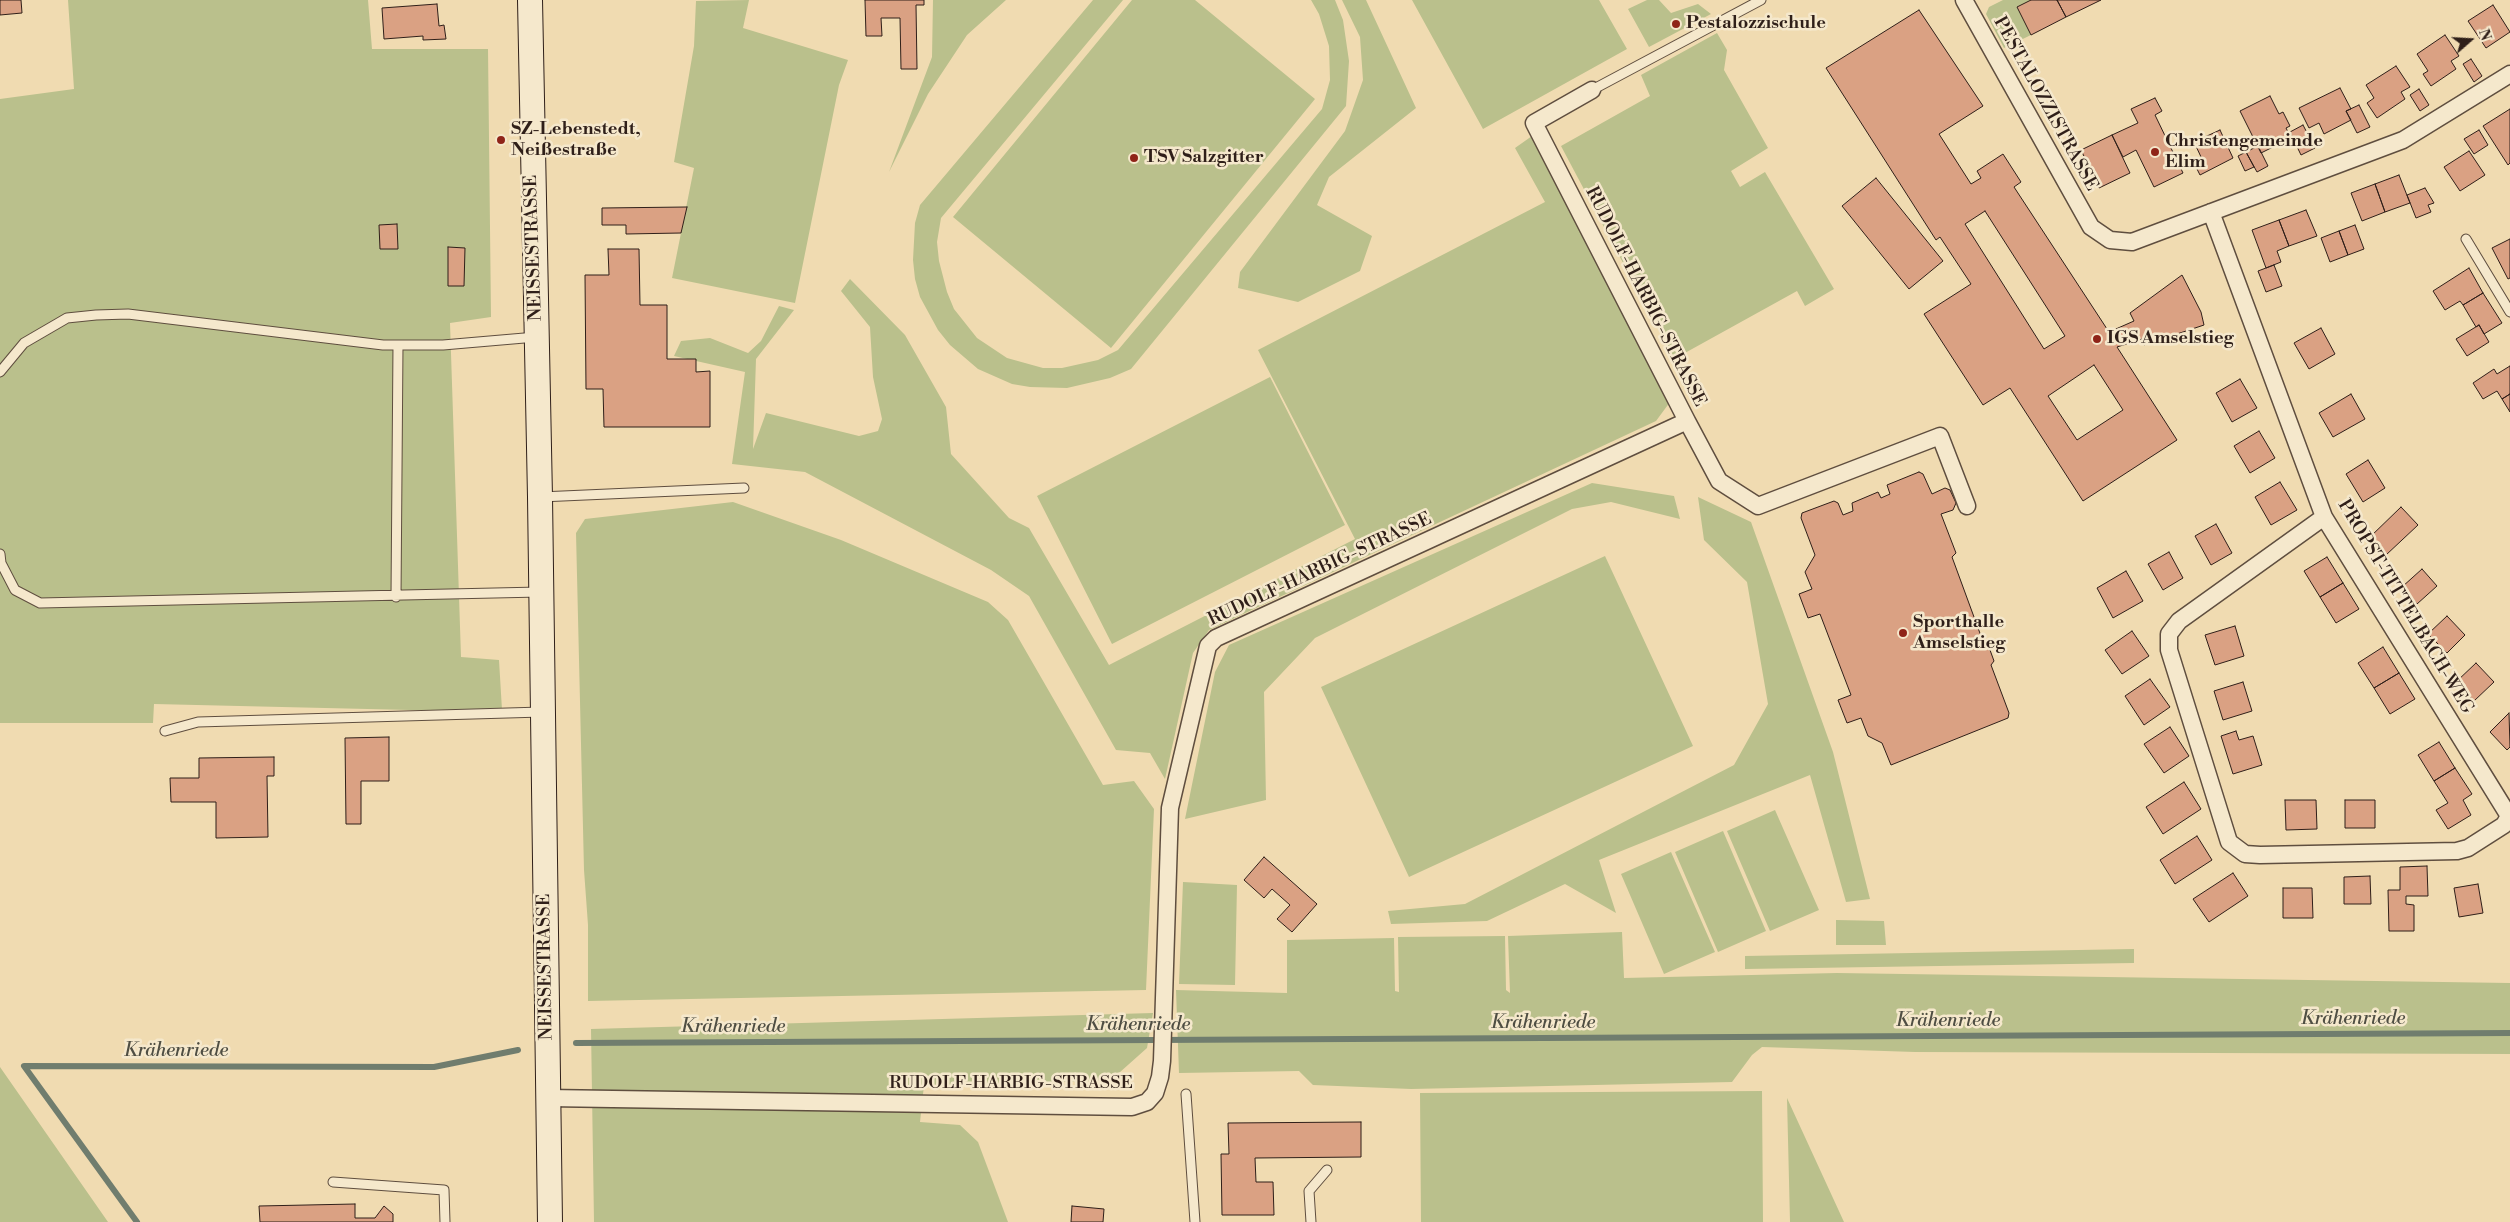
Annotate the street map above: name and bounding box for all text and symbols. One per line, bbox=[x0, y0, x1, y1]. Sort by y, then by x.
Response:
place label: Pestalozzischule bbox=[1686, 13, 1826, 35]
street label: PESTALOZZISTRASSE bbox=[1988, 13, 2102, 195]
north arrow bbox=[2445, 15, 2495, 65]
marker: Pestalozzischule bbox=[1670, 18, 1682, 30]
text: N bbox=[2474, 27, 2494, 43]
place label: SZ-Lebenstedt, Neißestraße bbox=[511, 119, 641, 162]
place label: Christengemeinde Elim bbox=[2165, 131, 2323, 173]
marker: SZ-Lebenstedt, Neißestraße bbox=[495, 134, 507, 146]
marker: Christengemeinde Elim bbox=[2149, 146, 2161, 158]
place label: TSV Salzgitter bbox=[1144, 147, 1264, 169]
marker: TSV Salzgitter bbox=[1128, 152, 1140, 164]
street label: NEISSESTRASSE bbox=[521, 174, 547, 322]
street label: RUDOLF-HARBIG-STRASSE bbox=[1580, 183, 1710, 411]
place label: IGS Amselstieg bbox=[2107, 328, 2234, 350]
marker: IGS Amselstieg bbox=[2091, 333, 2103, 345]
street label: PROPST-TITTELBACH-WEG bbox=[2332, 496, 2478, 718]
street label: RUDOLF-HARBIG-STRASSE bbox=[1205, 509, 1435, 631]
place label: Sporthalle Amselstieg bbox=[1913, 612, 2005, 654]
marker: Sporthalle Amselstieg bbox=[1897, 627, 1909, 639]
street label: NEISSESTRASSE bbox=[534, 894, 558, 1040]
water label: Krähenriede bbox=[2301, 1008, 2405, 1030]
water label: Krähenriede bbox=[1896, 1010, 2000, 1032]
water label: Krähenriede bbox=[1491, 1012, 1595, 1034]
water label: Krähenriede bbox=[1086, 1014, 1190, 1036]
water label: Krähenriede bbox=[681, 1016, 785, 1038]
water label: Krähenriede bbox=[124, 1040, 228, 1062]
street label: RUDOLF-HARBIG-STRASSE bbox=[889, 1073, 1133, 1095]

